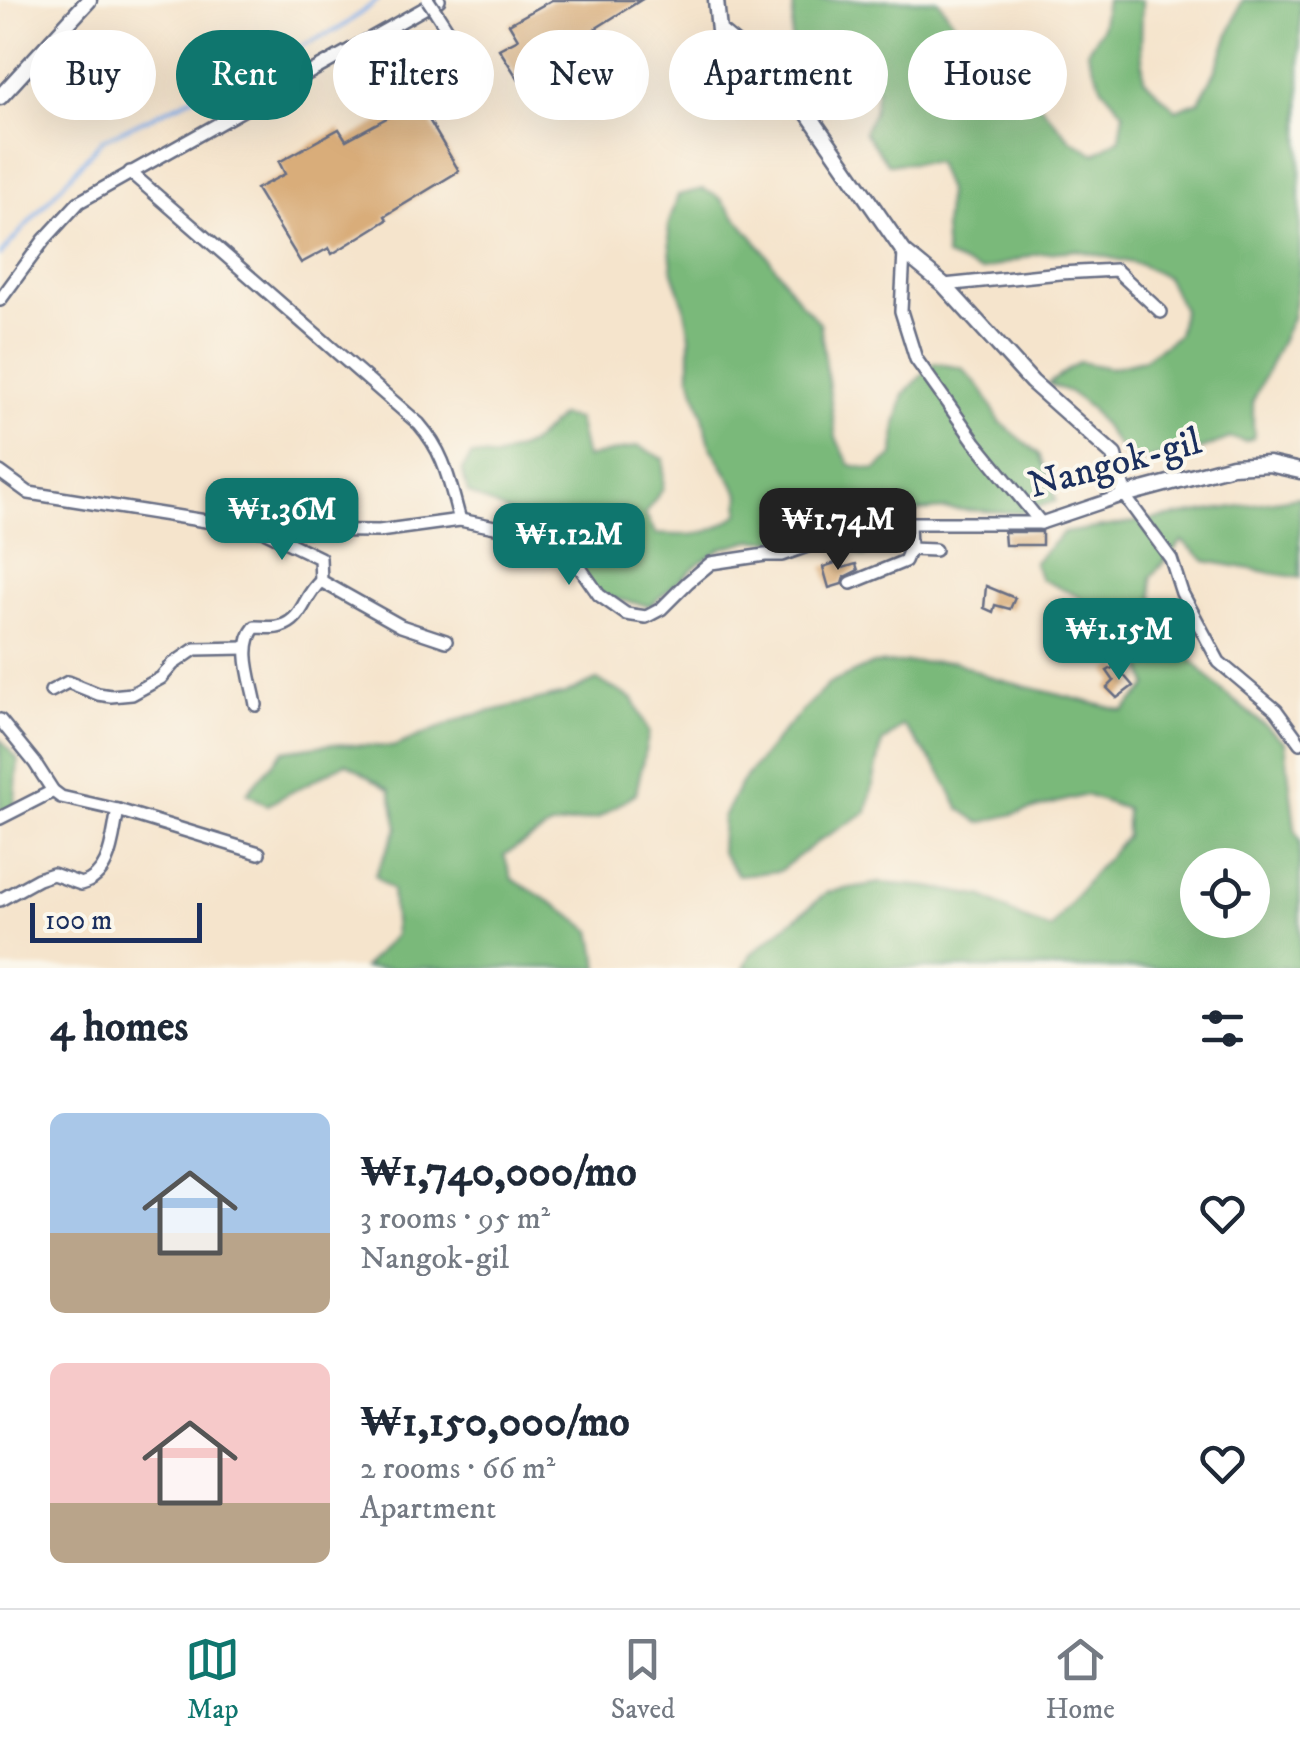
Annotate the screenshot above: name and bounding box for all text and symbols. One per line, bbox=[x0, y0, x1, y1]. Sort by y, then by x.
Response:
chip: Buy bbox=[30, 30, 156, 120]
chip: Rent bbox=[176, 30, 313, 120]
chip: Filters bbox=[333, 30, 494, 120]
chip: New bbox=[514, 30, 649, 120]
chip: Apartment bbox=[669, 30, 888, 120]
chip: House bbox=[908, 30, 1067, 120]
street label: Nangok-gil bbox=[1023, 418, 1207, 510]
pin: ₩1.36M bbox=[201, 478, 363, 563]
pin: ₩1.74M bbox=[757, 488, 919, 573]
text: ₩1.36M bbox=[227, 490, 337, 530]
text: ₩1.74M bbox=[781, 500, 895, 540]
pin: ₩1.12M bbox=[488, 503, 650, 588]
text: ₩1.12M bbox=[515, 515, 623, 555]
pin: ₩1.15M bbox=[1038, 598, 1200, 683]
text: ₩1.15M bbox=[1065, 610, 1173, 650]
map controls bbox=[1180, 848, 1270, 938]
button: locate bbox=[1180, 848, 1270, 938]
scale bar bbox=[30, 898, 202, 943]
text: 100 m bbox=[45, 903, 112, 938]
icon: filters bbox=[1195, 1001, 1250, 1056]
text: 4 homes bbox=[50, 1002, 188, 1054]
text: ₩1,740,000/mo bbox=[360, 1147, 637, 1199]
icon: home bbox=[130, 1153, 250, 1273]
icon: heart bbox=[1195, 1186, 1250, 1241]
text: 3 rooms · 95 m² bbox=[360, 1199, 550, 1239]
text: Nangok-gil bbox=[360, 1239, 509, 1279]
text: ₩1,150,000/mo bbox=[360, 1397, 630, 1449]
icon: home bbox=[130, 1403, 250, 1523]
icon: heart bbox=[1195, 1436, 1250, 1491]
text: 2 rooms · 66 m² bbox=[360, 1449, 555, 1489]
text: Apartment bbox=[360, 1489, 496, 1529]
tab: Map bbox=[185, 1632, 240, 1727]
tab: Saved bbox=[611, 1632, 675, 1727]
tab: Home bbox=[1046, 1632, 1115, 1727]

